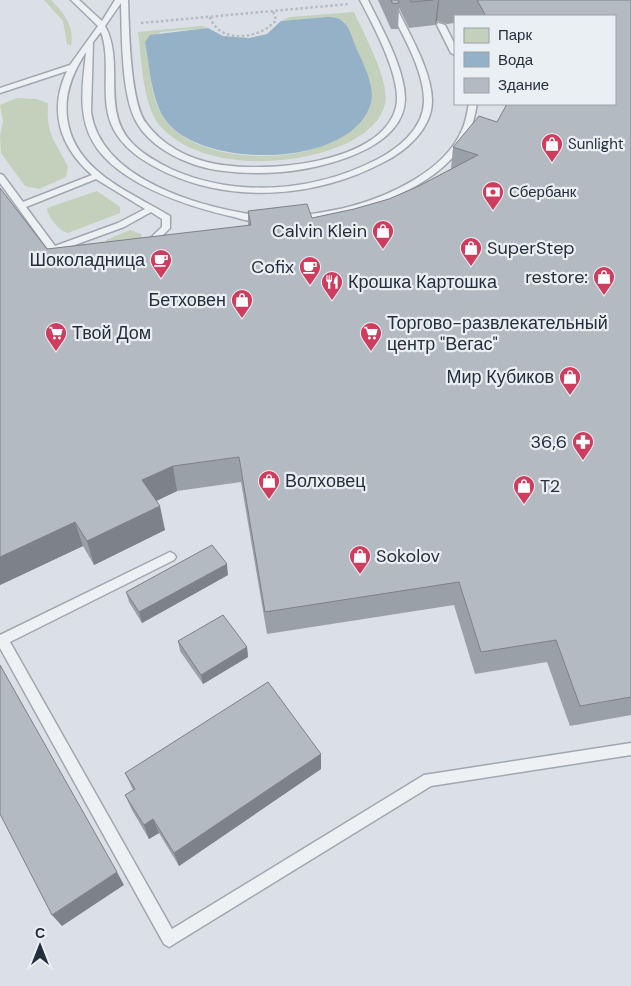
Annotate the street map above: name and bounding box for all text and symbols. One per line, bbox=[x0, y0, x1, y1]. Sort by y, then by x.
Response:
legend bbox=[454, 15, 616, 105]
text: Парк bbox=[498, 25, 532, 45]
text: Вода bbox=[498, 50, 534, 70]
text: Здание bbox=[498, 75, 549, 95]
shop icon: Sunlight bbox=[540, 132, 564, 163]
place label: Sunlight bbox=[568, 134, 624, 154]
bank icon: Сбербанк bbox=[481, 180, 505, 211]
place label: Сбербанк bbox=[509, 182, 577, 202]
place label: Calvin Klein bbox=[272, 219, 367, 243]
shop icon: Calvin Klein bbox=[371, 219, 395, 250]
shop icon: SuperStep bbox=[459, 236, 483, 267]
place label: SuperStep bbox=[487, 236, 575, 260]
place label: Шоколадница bbox=[29, 248, 146, 272]
cafe icon: Шоколадница bbox=[149, 248, 173, 279]
place label: Cofix bbox=[251, 255, 294, 279]
cafe icon: Cofix bbox=[298, 255, 322, 286]
place label: restore: bbox=[525, 265, 588, 289]
shop icon: restore: bbox=[592, 265, 616, 296]
restaurant icon: Крошка Картошка bbox=[320, 270, 344, 301]
place label: Крошка Картошка bbox=[348, 270, 498, 294]
place label: Бетховен bbox=[148, 288, 226, 312]
shop icon: Бетховен bbox=[230, 288, 254, 319]
place label: Торгово-развлекательный центр "Вегас" bbox=[387, 311, 608, 356]
supermarket icon: Твой Дом bbox=[44, 321, 68, 352]
place label: Твой Дом bbox=[72, 321, 151, 345]
supermarket icon: Торгово-развлекательный центр "Вегас" bbox=[359, 321, 383, 352]
place label: Мир Кубиков bbox=[446, 365, 554, 389]
shop icon: Мир Кубиков bbox=[558, 365, 582, 396]
place label: 36,6 bbox=[530, 430, 567, 454]
pharmacy icon: 36,6 bbox=[571, 430, 595, 461]
shop icon: Волховец bbox=[257, 469, 281, 500]
place label: Волховец bbox=[285, 469, 366, 493]
shop icon: T2 bbox=[512, 474, 536, 505]
place label: T2 bbox=[540, 474, 560, 498]
shop icon: Sokolov bbox=[348, 544, 372, 575]
place label: Sokolov bbox=[376, 544, 440, 568]
north arrow bbox=[15, 921, 65, 971]
text: С bbox=[35, 924, 45, 942]

